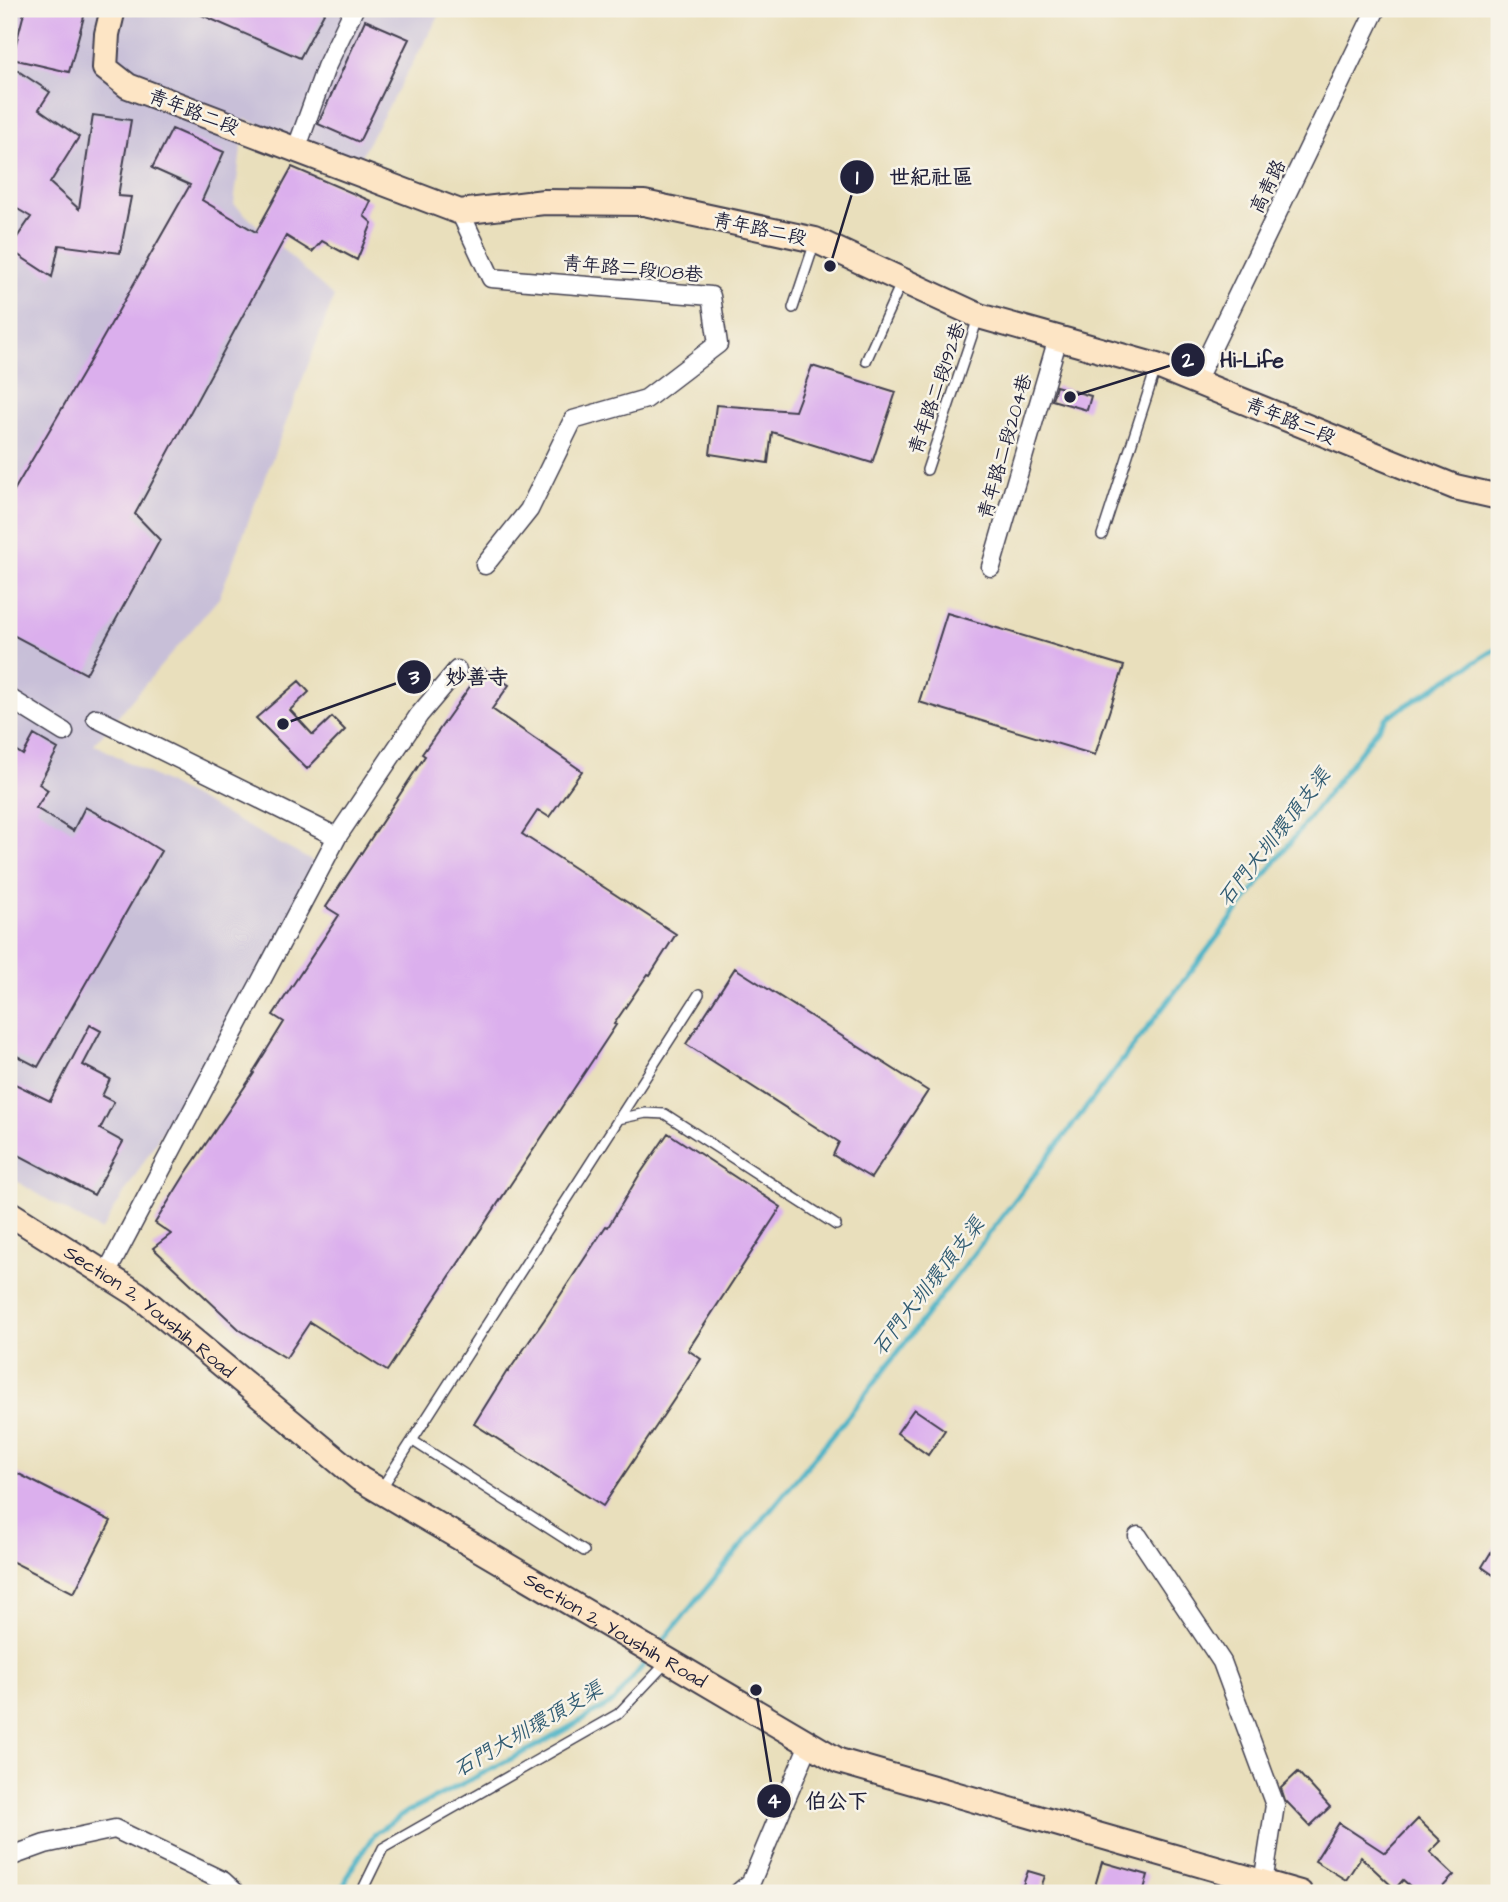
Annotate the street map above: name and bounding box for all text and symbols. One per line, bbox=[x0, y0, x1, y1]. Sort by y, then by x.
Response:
street label: 青年路二段 bbox=[144, 83, 243, 142]
street label: 高青路 bbox=[1244, 155, 1293, 218]
callout: 世紀社區 bbox=[840, 156, 987, 198]
text: 1 bbox=[856, 163, 859, 192]
text: 世紀社區 bbox=[889, 163, 973, 192]
street label: 青年路二段 bbox=[710, 206, 809, 253]
street label: 青年路二段108巷 bbox=[562, 250, 704, 289]
street label: 青年路二段192巷 bbox=[902, 319, 973, 458]
callout: Hi-Life bbox=[1171, 339, 1298, 381]
text: 2 bbox=[1181, 346, 1195, 375]
text: Hi-Life bbox=[1220, 346, 1285, 375]
street label: 青年路二段204巷 bbox=[972, 371, 1039, 522]
street label: 青年路二段 bbox=[1241, 391, 1340, 452]
callout: 妙善寺 bbox=[397, 656, 523, 698]
text: 3 bbox=[408, 663, 420, 692]
text: 妙善寺 bbox=[446, 663, 509, 692]
water label: 石門大圳環頂支渠 bbox=[1211, 761, 1339, 912]
water label: 石門大圳環頂支渠 bbox=[865, 1210, 993, 1361]
street label: Section 2, Youshih Road bbox=[59, 1239, 241, 1385]
street label: Section 2, Youshih Road bbox=[519, 1567, 712, 1695]
water label: 石門大圳環頂支渠 bbox=[448, 1674, 610, 1784]
callout: 伯公下 bbox=[756, 1780, 882, 1822]
text: 4 bbox=[767, 1787, 782, 1816]
text: 伯公下 bbox=[806, 1787, 869, 1816]

